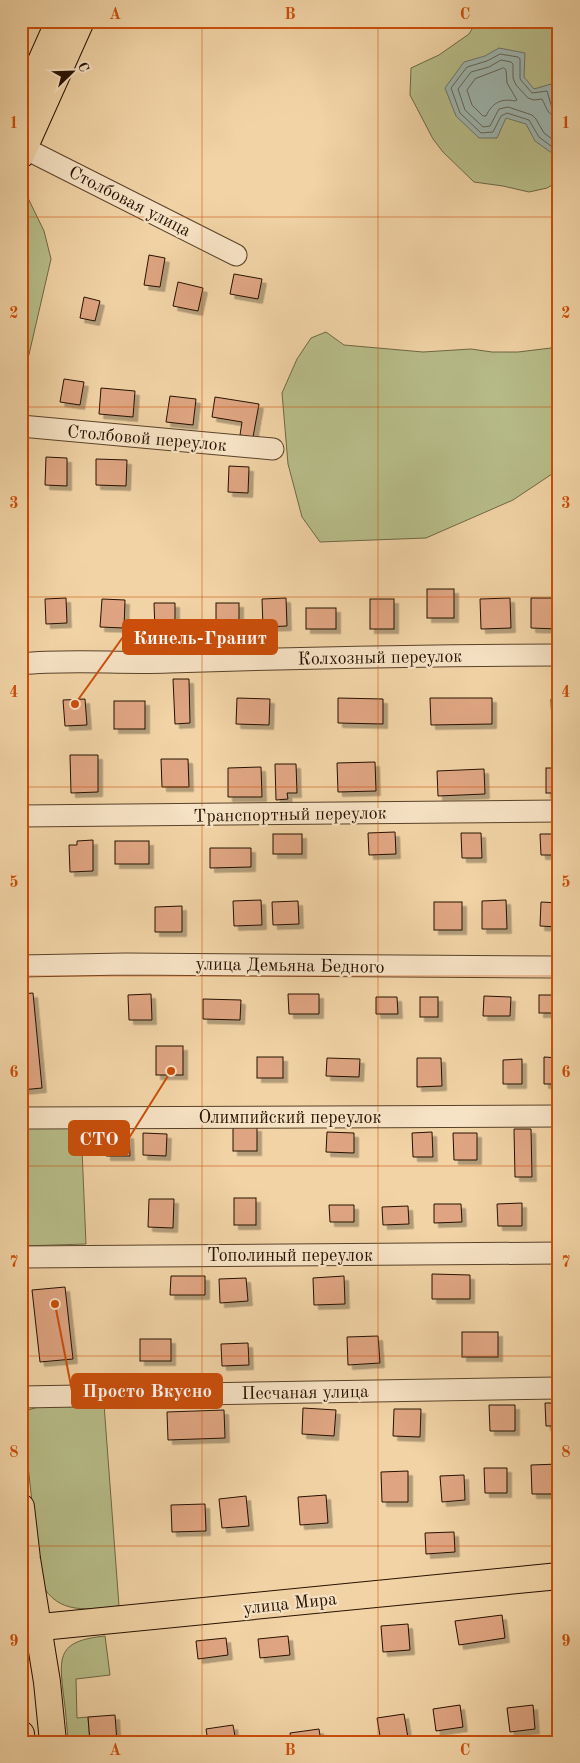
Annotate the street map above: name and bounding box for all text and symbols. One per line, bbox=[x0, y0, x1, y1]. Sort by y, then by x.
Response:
text: A bbox=[109, 7, 121, 23]
text: B bbox=[284, 7, 296, 23]
text: C bbox=[460, 7, 470, 23]
north arrow bbox=[48, 48, 98, 98]
text: С bbox=[75, 60, 91, 74]
text: 1 bbox=[9, 116, 19, 132]
text: 1 bbox=[561, 116, 571, 132]
street label: Столбовая улица bbox=[66, 163, 194, 240]
text: 2 bbox=[9, 306, 19, 322]
text: 2 bbox=[561, 306, 571, 322]
street label: Столбовой переулок bbox=[66, 423, 227, 455]
text: 3 bbox=[9, 496, 19, 512]
text: 3 bbox=[561, 496, 571, 512]
callout: Кинель-Гранит bbox=[123, 620, 277, 654]
text: Кинель-Гранит bbox=[133, 630, 267, 649]
street label: Колхозный переулок bbox=[298, 648, 462, 668]
text: 4 bbox=[9, 685, 19, 701]
text: 4 bbox=[561, 685, 571, 701]
street label: Транспортный переулок bbox=[193, 804, 387, 826]
text: 5 bbox=[9, 875, 19, 891]
text: 5 bbox=[561, 875, 571, 891]
street label: улица Демьяна Бедного bbox=[195, 955, 385, 977]
text: 6 bbox=[9, 1065, 19, 1081]
text: 6 bbox=[561, 1065, 571, 1081]
street label: Олимпийский переулок bbox=[199, 1109, 381, 1127]
callout: СТО bbox=[69, 1121, 129, 1155]
text: СТО bbox=[79, 1131, 119, 1150]
street label: Тополиный переулок bbox=[207, 1247, 373, 1265]
text: 7 bbox=[9, 1255, 19, 1271]
text: 7 bbox=[561, 1255, 571, 1271]
callout: Просто Вкусно bbox=[72, 1374, 222, 1408]
text: Просто Вкусно bbox=[82, 1383, 212, 1402]
street label: Песчаная улица bbox=[241, 1383, 369, 1403]
text: 8 bbox=[9, 1445, 19, 1461]
text: 8 bbox=[561, 1445, 571, 1461]
street label: улица Мира bbox=[242, 1590, 338, 1618]
text: 9 bbox=[9, 1634, 19, 1650]
text: 9 bbox=[561, 1634, 571, 1650]
text: A bbox=[109, 1743, 121, 1759]
text: B bbox=[284, 1743, 296, 1759]
text: C bbox=[460, 1743, 470, 1759]

